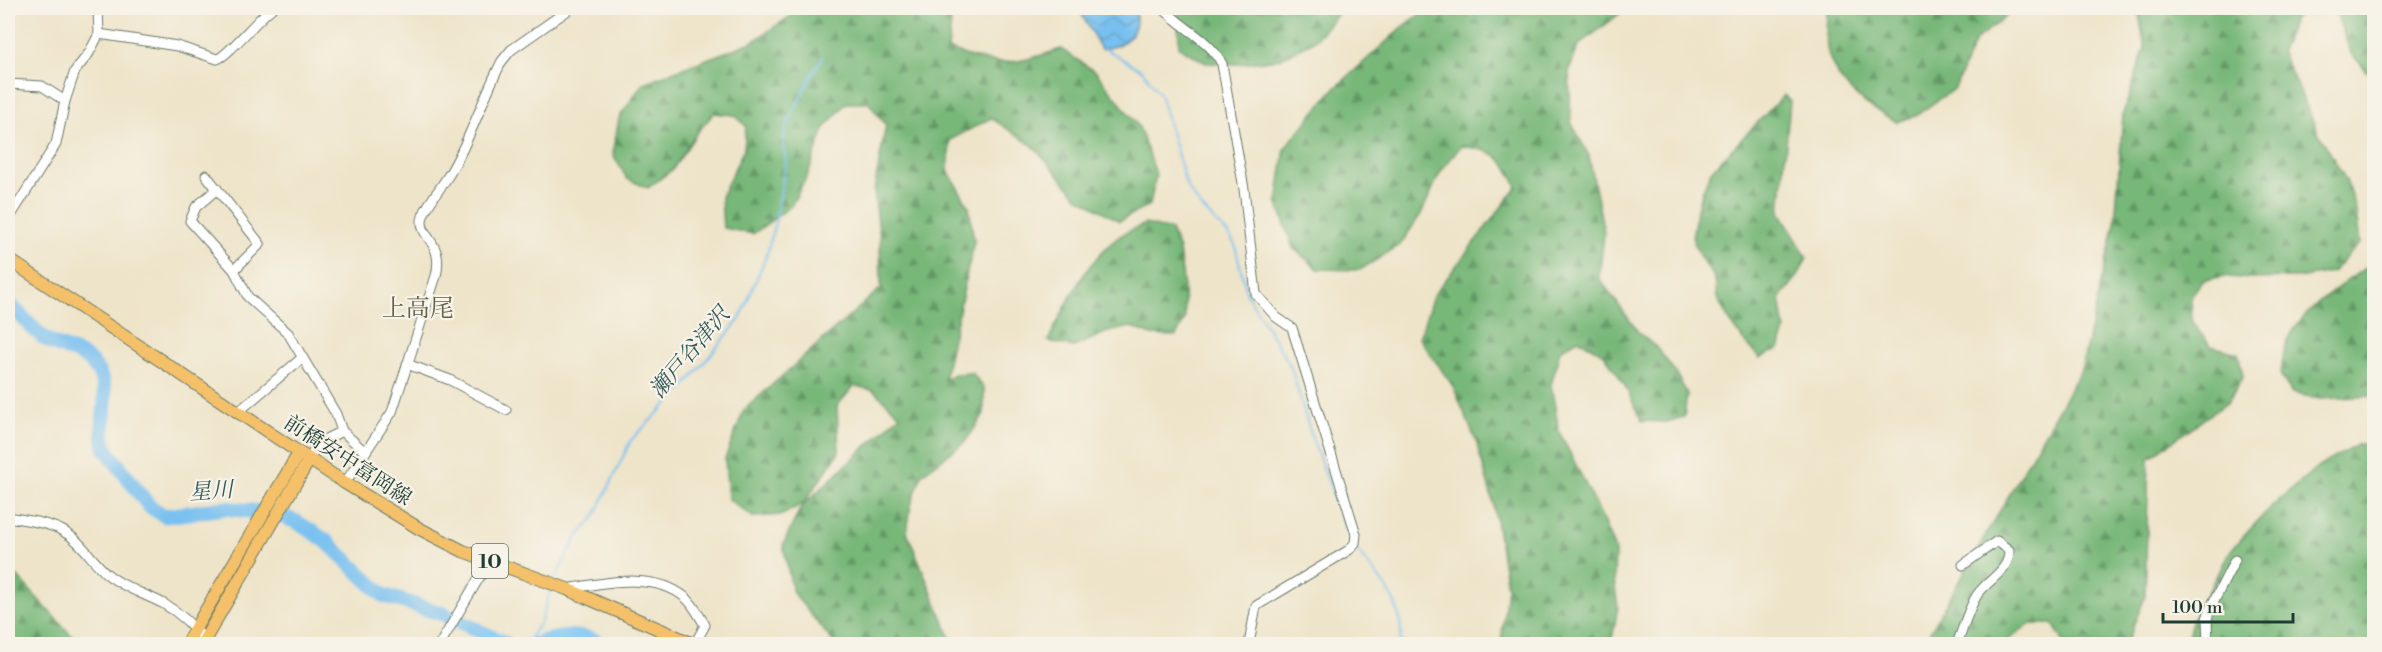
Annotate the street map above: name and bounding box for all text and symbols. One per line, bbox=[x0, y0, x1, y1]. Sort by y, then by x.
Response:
district label: 上高尾 bbox=[382, 294, 454, 324]
water label: 瀬戸谷津沢 bbox=[644, 300, 738, 404]
street label: 前橋安中富岡線 bbox=[279, 410, 416, 512]
water label: 星川 bbox=[188, 476, 236, 506]
road number: 10 bbox=[472, 544, 508, 578]
scale bar bbox=[2163, 586, 2294, 624]
text: 100 m bbox=[2172, 596, 2223, 619]

